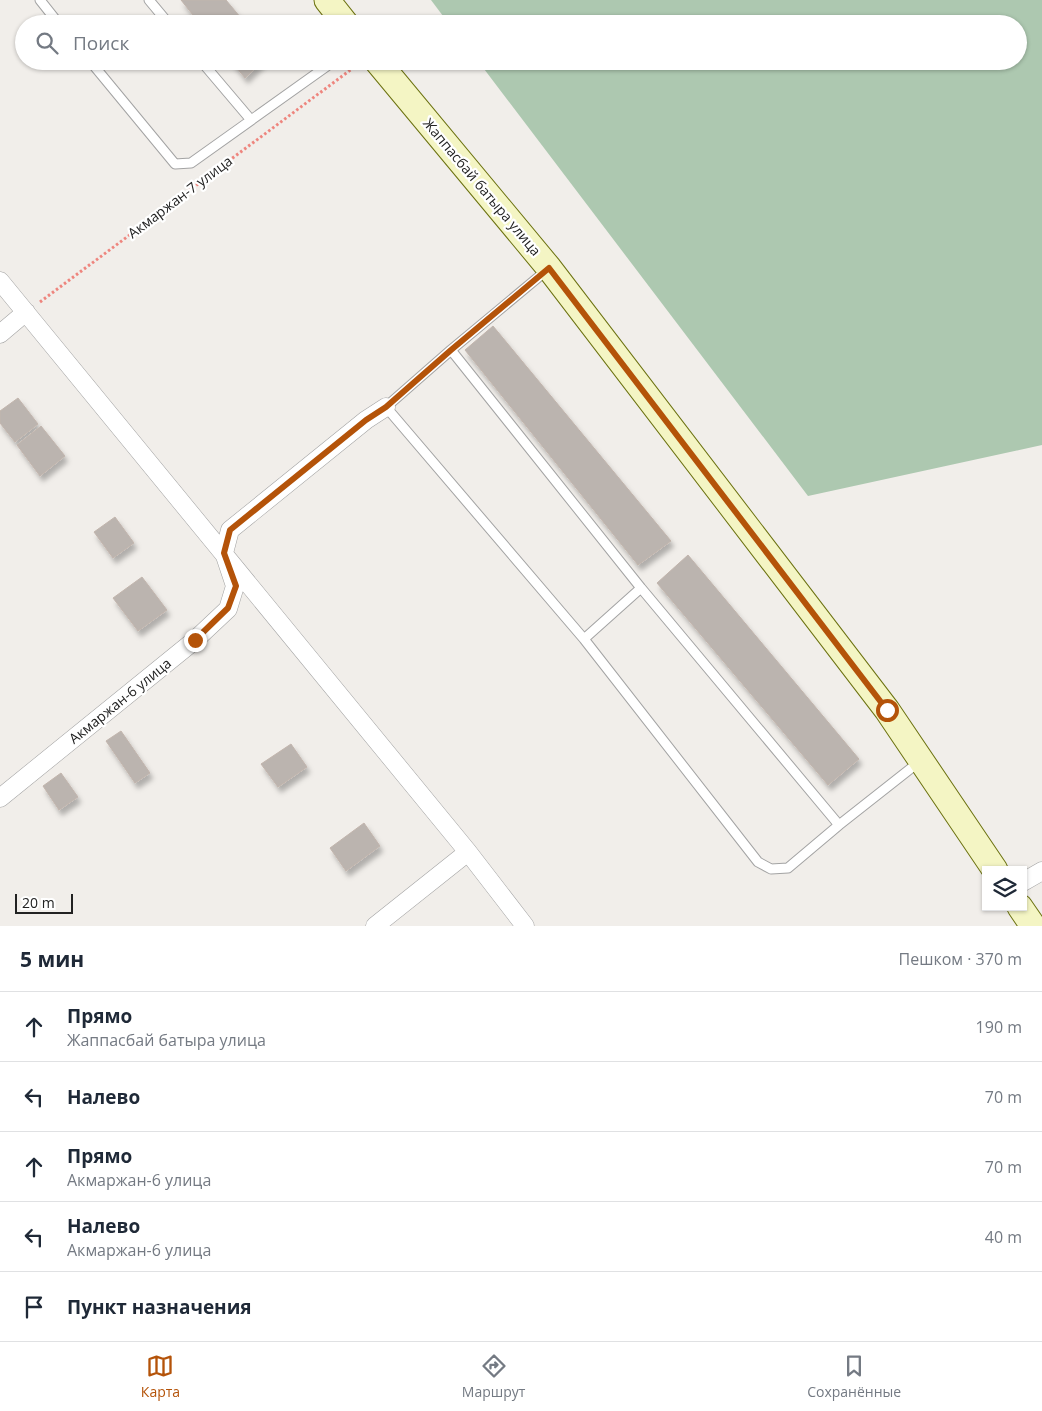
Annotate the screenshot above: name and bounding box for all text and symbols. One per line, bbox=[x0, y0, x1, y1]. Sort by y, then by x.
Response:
search box bbox=[15, 15, 1027, 70]
icon: search bbox=[33, 29, 61, 57]
text: Поиск bbox=[73, 30, 129, 56]
street label: Жаппасбай батыра улица bbox=[419, 114, 546, 259]
street label: Акмаржан-7 улица bbox=[124, 151, 236, 242]
route end bbox=[184, 629, 207, 652]
street label: Акмаржан-6 улица bbox=[65, 654, 175, 748]
route start bbox=[876, 699, 899, 722]
map controls bbox=[982, 866, 1027, 911]
button: layers bbox=[982, 866, 1027, 911]
scale bar bbox=[15, 891, 72, 914]
text: 20 m bbox=[22, 893, 55, 912]
text: 5 мин bbox=[20, 945, 84, 973]
text: Пешком · 370 m bbox=[899, 948, 1022, 970]
text: Прямо bbox=[67, 1003, 132, 1029]
icon: ahead bbox=[20, 1013, 48, 1041]
text: 190 m bbox=[976, 1016, 1022, 1038]
text: Жаппасбай батыра улица bbox=[67, 1029, 266, 1051]
icon: left bbox=[20, 1083, 48, 1111]
text: Налево bbox=[67, 1084, 140, 1110]
text: 70 m bbox=[985, 1086, 1022, 1108]
text: Прямо bbox=[67, 1143, 132, 1169]
icon: ahead bbox=[20, 1153, 48, 1181]
text: 70 m bbox=[985, 1156, 1022, 1178]
text: Акмаржан-6 улица bbox=[67, 1169, 211, 1191]
text: Налево bbox=[67, 1213, 140, 1239]
icon: left bbox=[20, 1223, 48, 1251]
text: 40 m bbox=[985, 1226, 1022, 1248]
text: Акмаржан-6 улица bbox=[67, 1239, 211, 1261]
icon: arrive bbox=[20, 1293, 48, 1321]
text: Пункт назначения bbox=[67, 1294, 252, 1320]
tab: Карта bbox=[141, 1352, 180, 1401]
tab: Маршрут bbox=[462, 1352, 525, 1401]
tab: Сохранённые bbox=[807, 1352, 901, 1401]

